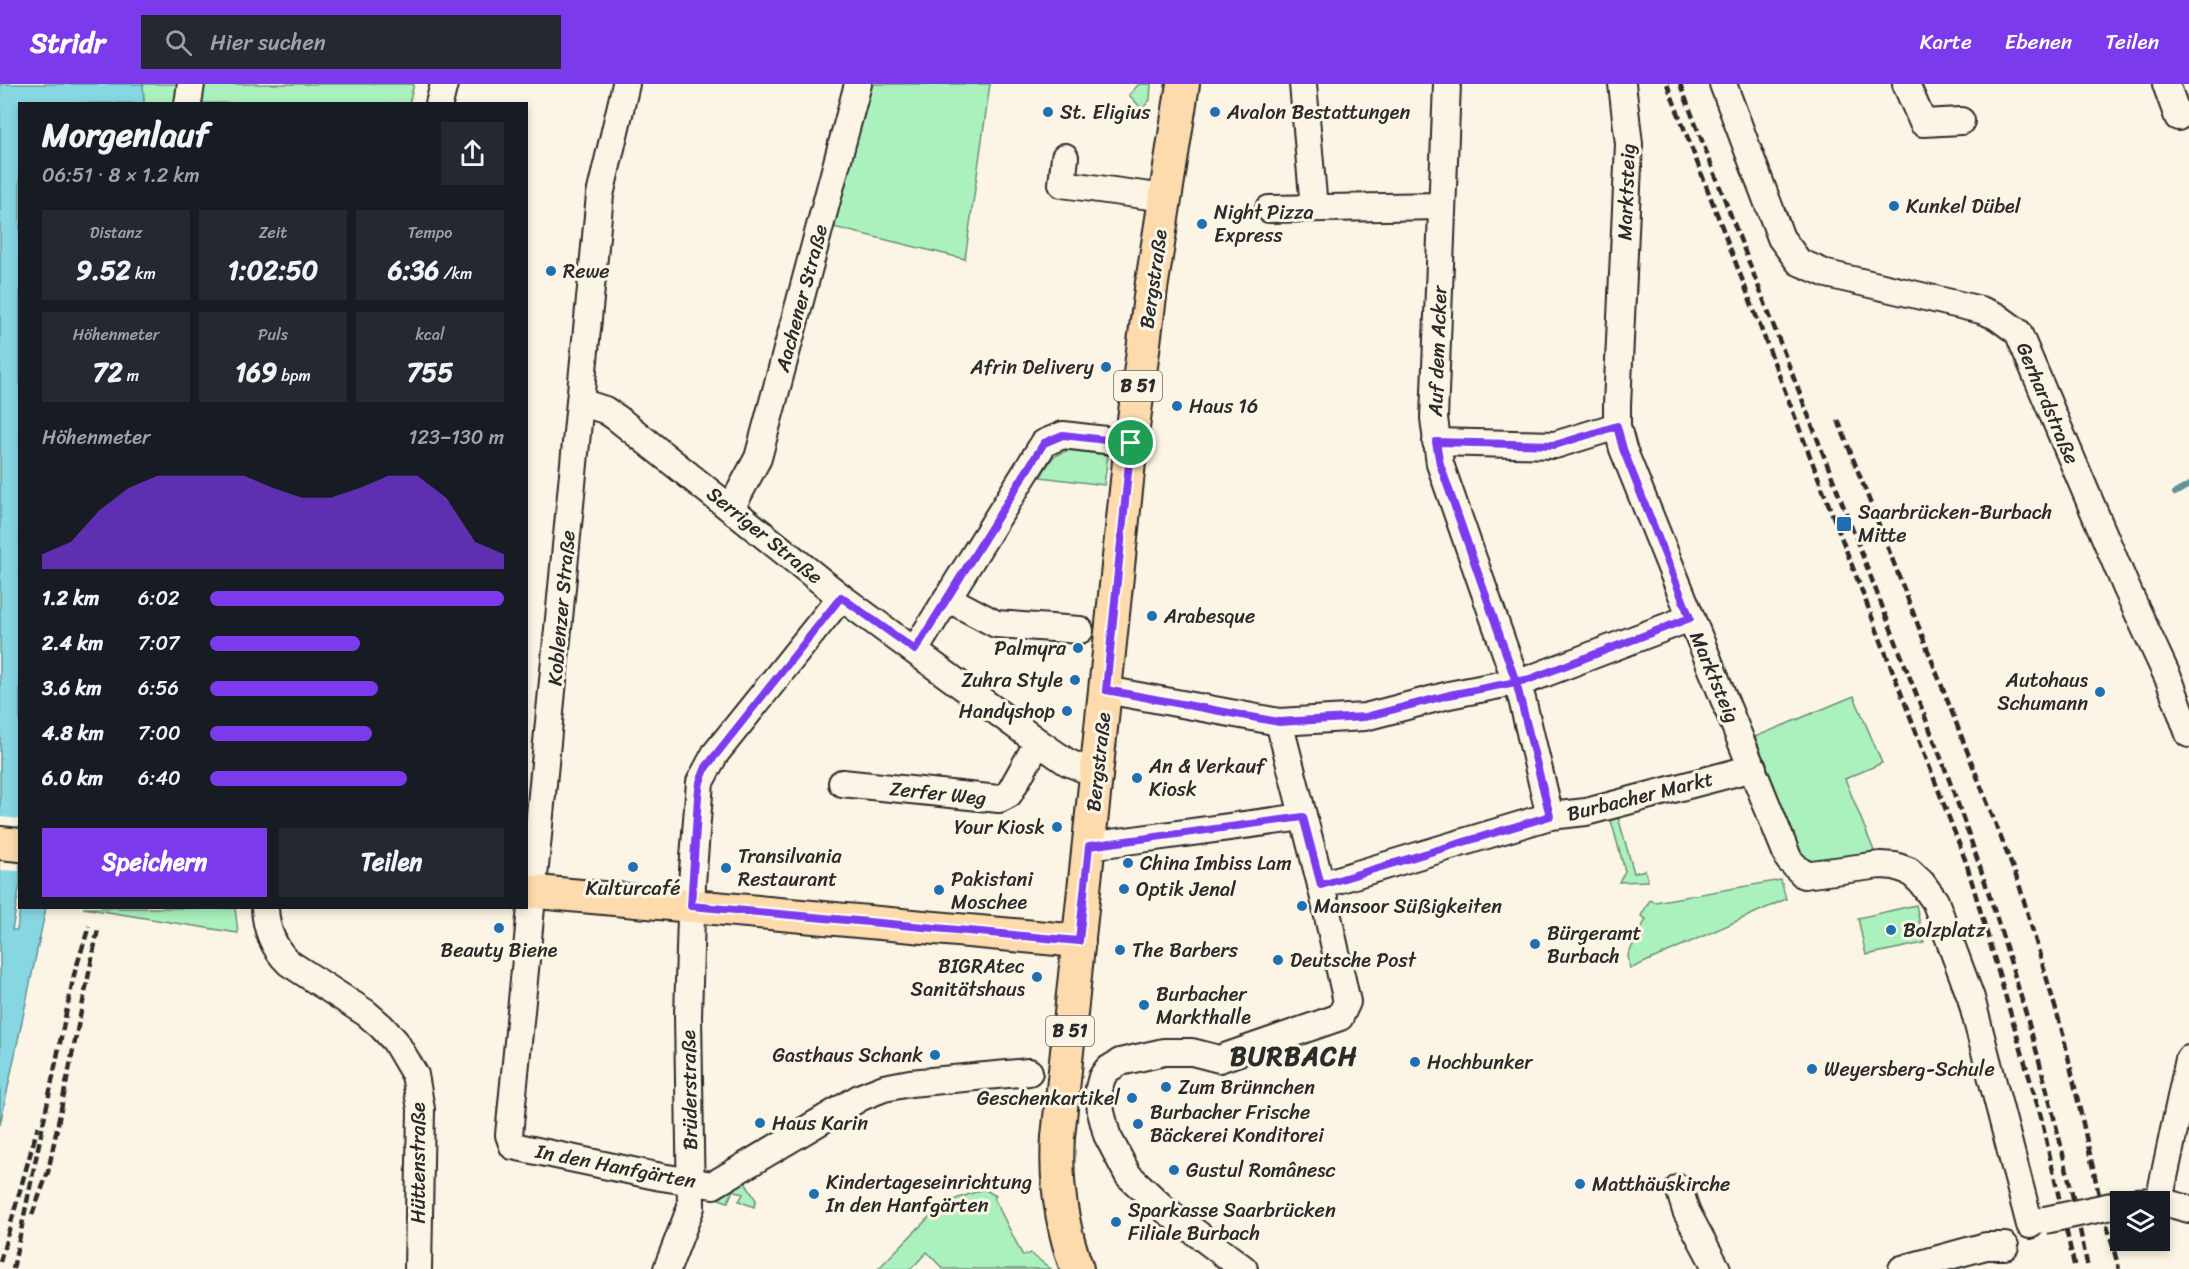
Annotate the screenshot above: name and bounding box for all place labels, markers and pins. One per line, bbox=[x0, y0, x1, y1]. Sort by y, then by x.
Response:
place label: St. Eligius bbox=[1060, 95, 1151, 130]
place label: Avalon Bestattungen bbox=[1226, 95, 1410, 130]
marker: St. Eligius bbox=[1041, 105, 1055, 119]
marker: Avalon Bestattungen bbox=[1208, 105, 1222, 119]
place label: Kunkel Dübel bbox=[1906, 189, 2022, 224]
place label: Night Pizza Express bbox=[1214, 195, 1314, 253]
marker: Kunkel Dübel bbox=[1887, 199, 1901, 213]
marker: Night Pizza Express bbox=[1195, 217, 1209, 231]
place label: Rewe bbox=[563, 254, 610, 289]
marker: Rewe bbox=[544, 264, 558, 278]
place label: Afrin Delivery bbox=[970, 350, 1095, 385]
marker: Afrin Delivery bbox=[1099, 360, 1113, 374]
place label: Haus 16 bbox=[1189, 389, 1258, 424]
marker: Haus 16 bbox=[1170, 399, 1184, 413]
pin bbox=[1105, 417, 1156, 468]
place label: Saarbrücken-Burbach Mitte bbox=[1858, 495, 2052, 553]
marker: Saarbrücken-Burbach Mitte bbox=[1835, 515, 1853, 533]
place label: Arabesque bbox=[1163, 599, 1255, 634]
marker: Arabesque bbox=[1145, 609, 1159, 623]
place label: Palmyra bbox=[994, 631, 1067, 666]
marker: Palmyra bbox=[1071, 641, 1085, 655]
place label: Zuhra Style bbox=[961, 663, 1063, 698]
place label: Autohaus Schumann bbox=[1997, 663, 2089, 721]
marker: Zuhra Style bbox=[1068, 673, 1082, 687]
marker: Autohaus Schumann bbox=[2093, 685, 2107, 699]
place label: Handyshop bbox=[959, 694, 1055, 729]
marker: Handyshop bbox=[1060, 704, 1074, 718]
place label: An & Verkauf Kiosk bbox=[1148, 749, 1268, 807]
marker: An & Verkauf Kiosk bbox=[1130, 771, 1144, 785]
place label: Your Kiosk bbox=[954, 810, 1045, 845]
marker: Your Kiosk bbox=[1050, 820, 1064, 834]
place label: Transilvania Restaurant bbox=[738, 839, 842, 897]
place label: China Imbiss Lam bbox=[1140, 846, 1292, 881]
marker: China Imbiss Lam bbox=[1121, 856, 1135, 870]
marker: Kulturcafé bbox=[626, 860, 640, 874]
marker: Transilvania Restaurant bbox=[719, 861, 733, 875]
place label: Pakistani Moschee bbox=[951, 862, 1034, 920]
place label: Kulturcafé bbox=[585, 871, 681, 906]
place label: Optik Jenal bbox=[1136, 872, 1237, 907]
marker: Optik Jenal bbox=[1117, 882, 1131, 896]
marker: Pakistani Moschee bbox=[932, 883, 946, 897]
place label: Mansoor Süßigkeiten bbox=[1314, 889, 1502, 924]
marker: Mansoor Süßigkeiten bbox=[1295, 899, 1309, 913]
place label: Bolzplatz bbox=[1903, 913, 1986, 948]
place label: Bürgeramt Burbach bbox=[1547, 916, 1642, 974]
marker: Beauty Biene bbox=[492, 921, 506, 935]
marker: Bolzplatz bbox=[1884, 923, 1898, 937]
place label: Beauty Biene bbox=[441, 933, 558, 968]
place label: The Barbers bbox=[1132, 933, 1239, 968]
marker: Bürgeramt Burbach bbox=[1528, 937, 1542, 951]
marker: The Barbers bbox=[1113, 943, 1127, 957]
place label: Deutsche Post bbox=[1290, 943, 1417, 978]
place label: BIGRAtec Sanitätshaus bbox=[911, 949, 1026, 1007]
marker: Deutsche Post bbox=[1271, 953, 1285, 967]
marker: BIGRAtec Sanitätshaus bbox=[1030, 970, 1044, 984]
place label: Burbacher Markthalle bbox=[1156, 977, 1251, 1035]
marker: Burbacher Markthalle bbox=[1137, 998, 1151, 1012]
place label: Gasthaus Schank bbox=[772, 1038, 923, 1073]
place label: Hochbunker bbox=[1427, 1045, 1533, 1080]
marker: Gasthaus Schank bbox=[928, 1048, 942, 1062]
place label: Weyersberg-Schule bbox=[1824, 1052, 1995, 1087]
marker: Hochbunker bbox=[1408, 1055, 1422, 1069]
marker: Weyersberg-Schule bbox=[1805, 1062, 1819, 1076]
place label: Zum Brünnchen bbox=[1178, 1070, 1315, 1105]
marker: Zum Brünnchen bbox=[1159, 1080, 1173, 1094]
place label: Geschenkartikel bbox=[977, 1081, 1120, 1116]
marker: Geschenkartikel bbox=[1125, 1091, 1139, 1105]
place label: Burbacher Frische Bäckerei Konditorei bbox=[1150, 1095, 1325, 1153]
place label: Haus Karin bbox=[772, 1106, 868, 1141]
marker: Haus Karin bbox=[753, 1116, 767, 1130]
marker: Burbacher Frische Bäckerei Konditorei bbox=[1131, 1117, 1145, 1131]
place label: Gustul Românesc bbox=[1186, 1153, 1335, 1188]
marker: Gustul Românesc bbox=[1167, 1163, 1181, 1177]
place label: Kindertageseinrichtung In den Hanfgärten bbox=[825, 1165, 1032, 1223]
place label: Matthäuskirche bbox=[1592, 1167, 1730, 1202]
marker: Matthäuskirche bbox=[1573, 1177, 1587, 1191]
marker: Kindertageseinrichtung In den Hanfgärten bbox=[807, 1187, 821, 1201]
place label: Sparkasse Saarbrücken Filiale Burbach bbox=[1128, 1193, 1336, 1251]
marker: Sparkasse Saarbrücken Filiale Burbach bbox=[1109, 1215, 1123, 1229]

